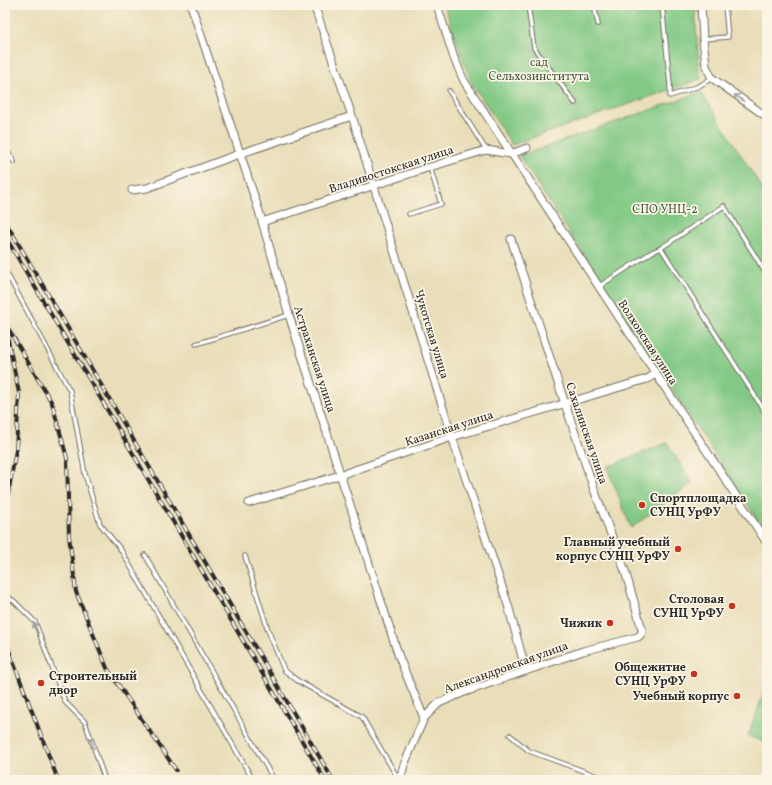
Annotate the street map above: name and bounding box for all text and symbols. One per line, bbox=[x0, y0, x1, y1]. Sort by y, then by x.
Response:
park label: сад Сельхозинститута bbox=[488, 55, 590, 85]
one-way arrow bbox=[734, 94, 745, 102]
street label: Владивостокская улица bbox=[327, 142, 456, 198]
park label: СПО УНЦ-2 bbox=[632, 202, 698, 218]
street label: Чукотская улица bbox=[410, 288, 452, 381]
street label: Волховская улица bbox=[614, 297, 681, 388]
street label: Астраханская улица bbox=[289, 304, 339, 415]
street label: Сахалинская улица bbox=[561, 380, 611, 486]
street label: Казанская улица bbox=[403, 407, 496, 451]
place label: Спортплощадка СУНЦ УрФУ bbox=[650, 491, 747, 521]
marker: Спортплощадка СУНЦ УрФУ bbox=[637, 500, 647, 510]
place label: Главный учебный корпус СУНЦ УрФУ bbox=[556, 535, 670, 565]
marker: Главный учебный корпус СУНЦ УрФУ bbox=[673, 544, 683, 554]
place label: Столовая СУНЦ УрФУ bbox=[653, 592, 724, 622]
marker: Столовая СУНЦ УрФУ bbox=[727, 601, 737, 611]
place label: Чижик bbox=[560, 616, 602, 632]
marker: Чижик bbox=[605, 618, 615, 628]
one-way arrow bbox=[32, 622, 40, 634]
street label: Александровская улица bbox=[442, 638, 571, 698]
place label: Общежитие СУНЦ УрФУ bbox=[614, 660, 686, 690]
place label: Строительный двор bbox=[49, 669, 137, 699]
marker: Общежитие СУНЦ УрФУ bbox=[689, 669, 699, 679]
marker: Строительный двор bbox=[36, 678, 46, 688]
place label: Учебный корпус bbox=[633, 689, 729, 705]
marker: Учебный корпус bbox=[732, 691, 742, 701]
one-way arrow bbox=[88, 737, 95, 750]

